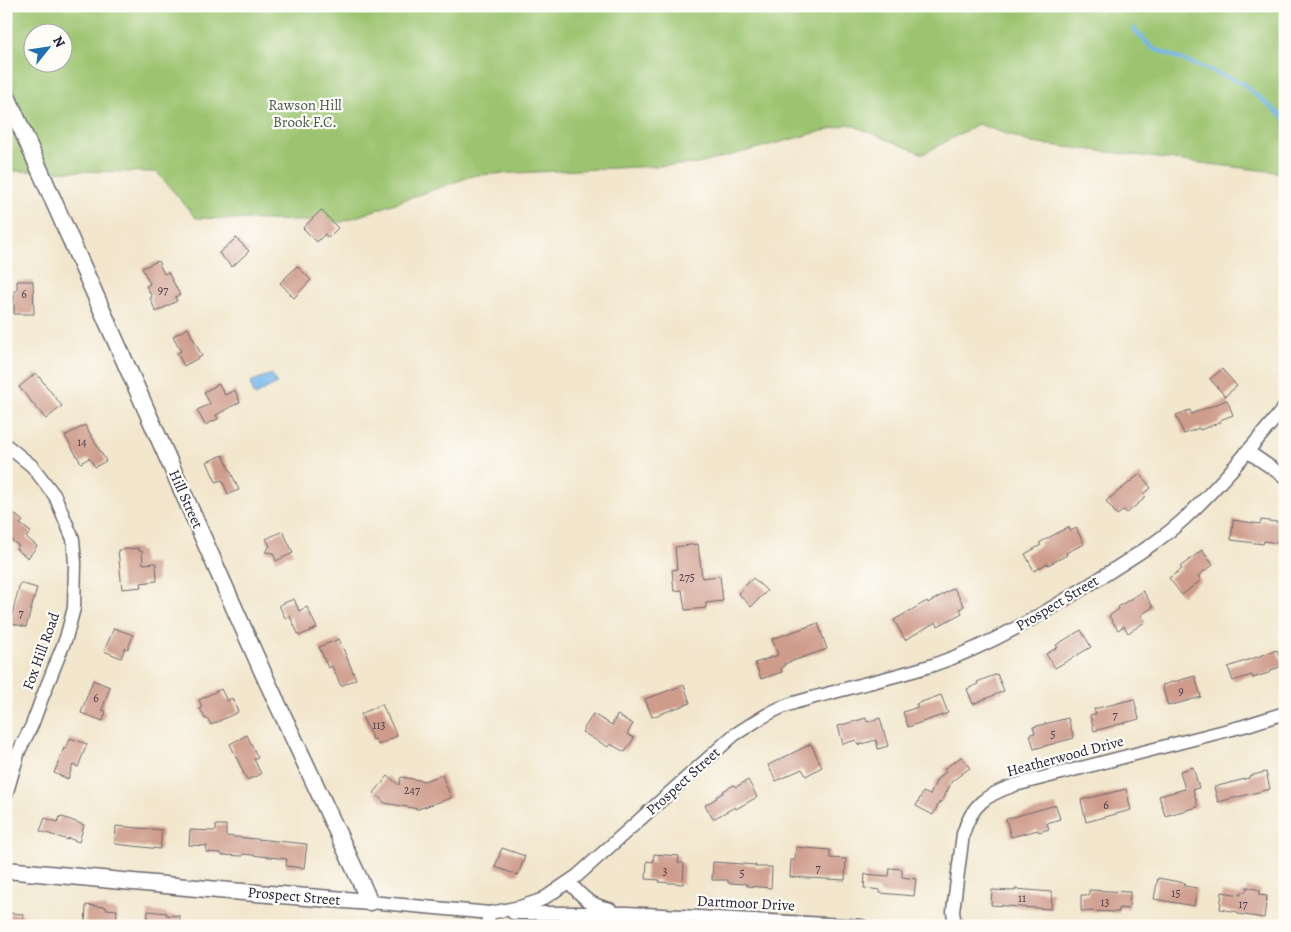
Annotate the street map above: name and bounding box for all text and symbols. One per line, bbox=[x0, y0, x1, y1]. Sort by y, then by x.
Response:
north arrow bbox=[22, 22, 72, 72]
text: N bbox=[48, 33, 70, 51]
park label: Rawson Hill Brook F.C. bbox=[268, 95, 342, 132]
house number: 97 bbox=[158, 282, 169, 298]
house number: 6 bbox=[21, 286, 27, 302]
house number: 14 bbox=[77, 434, 87, 450]
street label: Hill Street bbox=[164, 466, 208, 532]
house number: 275 bbox=[679, 569, 695, 585]
street label: Prospect Street bbox=[1012, 570, 1102, 636]
house number: 7 bbox=[18, 605, 24, 621]
street label: Fox Hill Road bbox=[18, 609, 65, 693]
house number: 9 bbox=[1178, 683, 1184, 699]
house number: 6 bbox=[93, 690, 99, 706]
house number: 7 bbox=[1112, 707, 1118, 723]
house number: 113 bbox=[372, 717, 386, 733]
house number: 5 bbox=[1050, 726, 1056, 742]
street label: Heatherwood Drive bbox=[1004, 731, 1126, 781]
street label: Prospect Street bbox=[642, 742, 724, 820]
house number: 247 bbox=[404, 782, 421, 798]
house number: 6 bbox=[1103, 797, 1109, 813]
house number: 7 bbox=[815, 860, 821, 876]
house number: 3 bbox=[663, 863, 668, 879]
house number: 5 bbox=[739, 865, 745, 881]
street label: Prospect Street bbox=[247, 882, 341, 910]
house number: 15 bbox=[1171, 885, 1181, 901]
street label: Dartmoor Drive bbox=[697, 890, 796, 916]
house number: 11 bbox=[1018, 890, 1026, 906]
house number: 13 bbox=[1100, 894, 1110, 910]
house number: 17 bbox=[1238, 896, 1249, 912]

